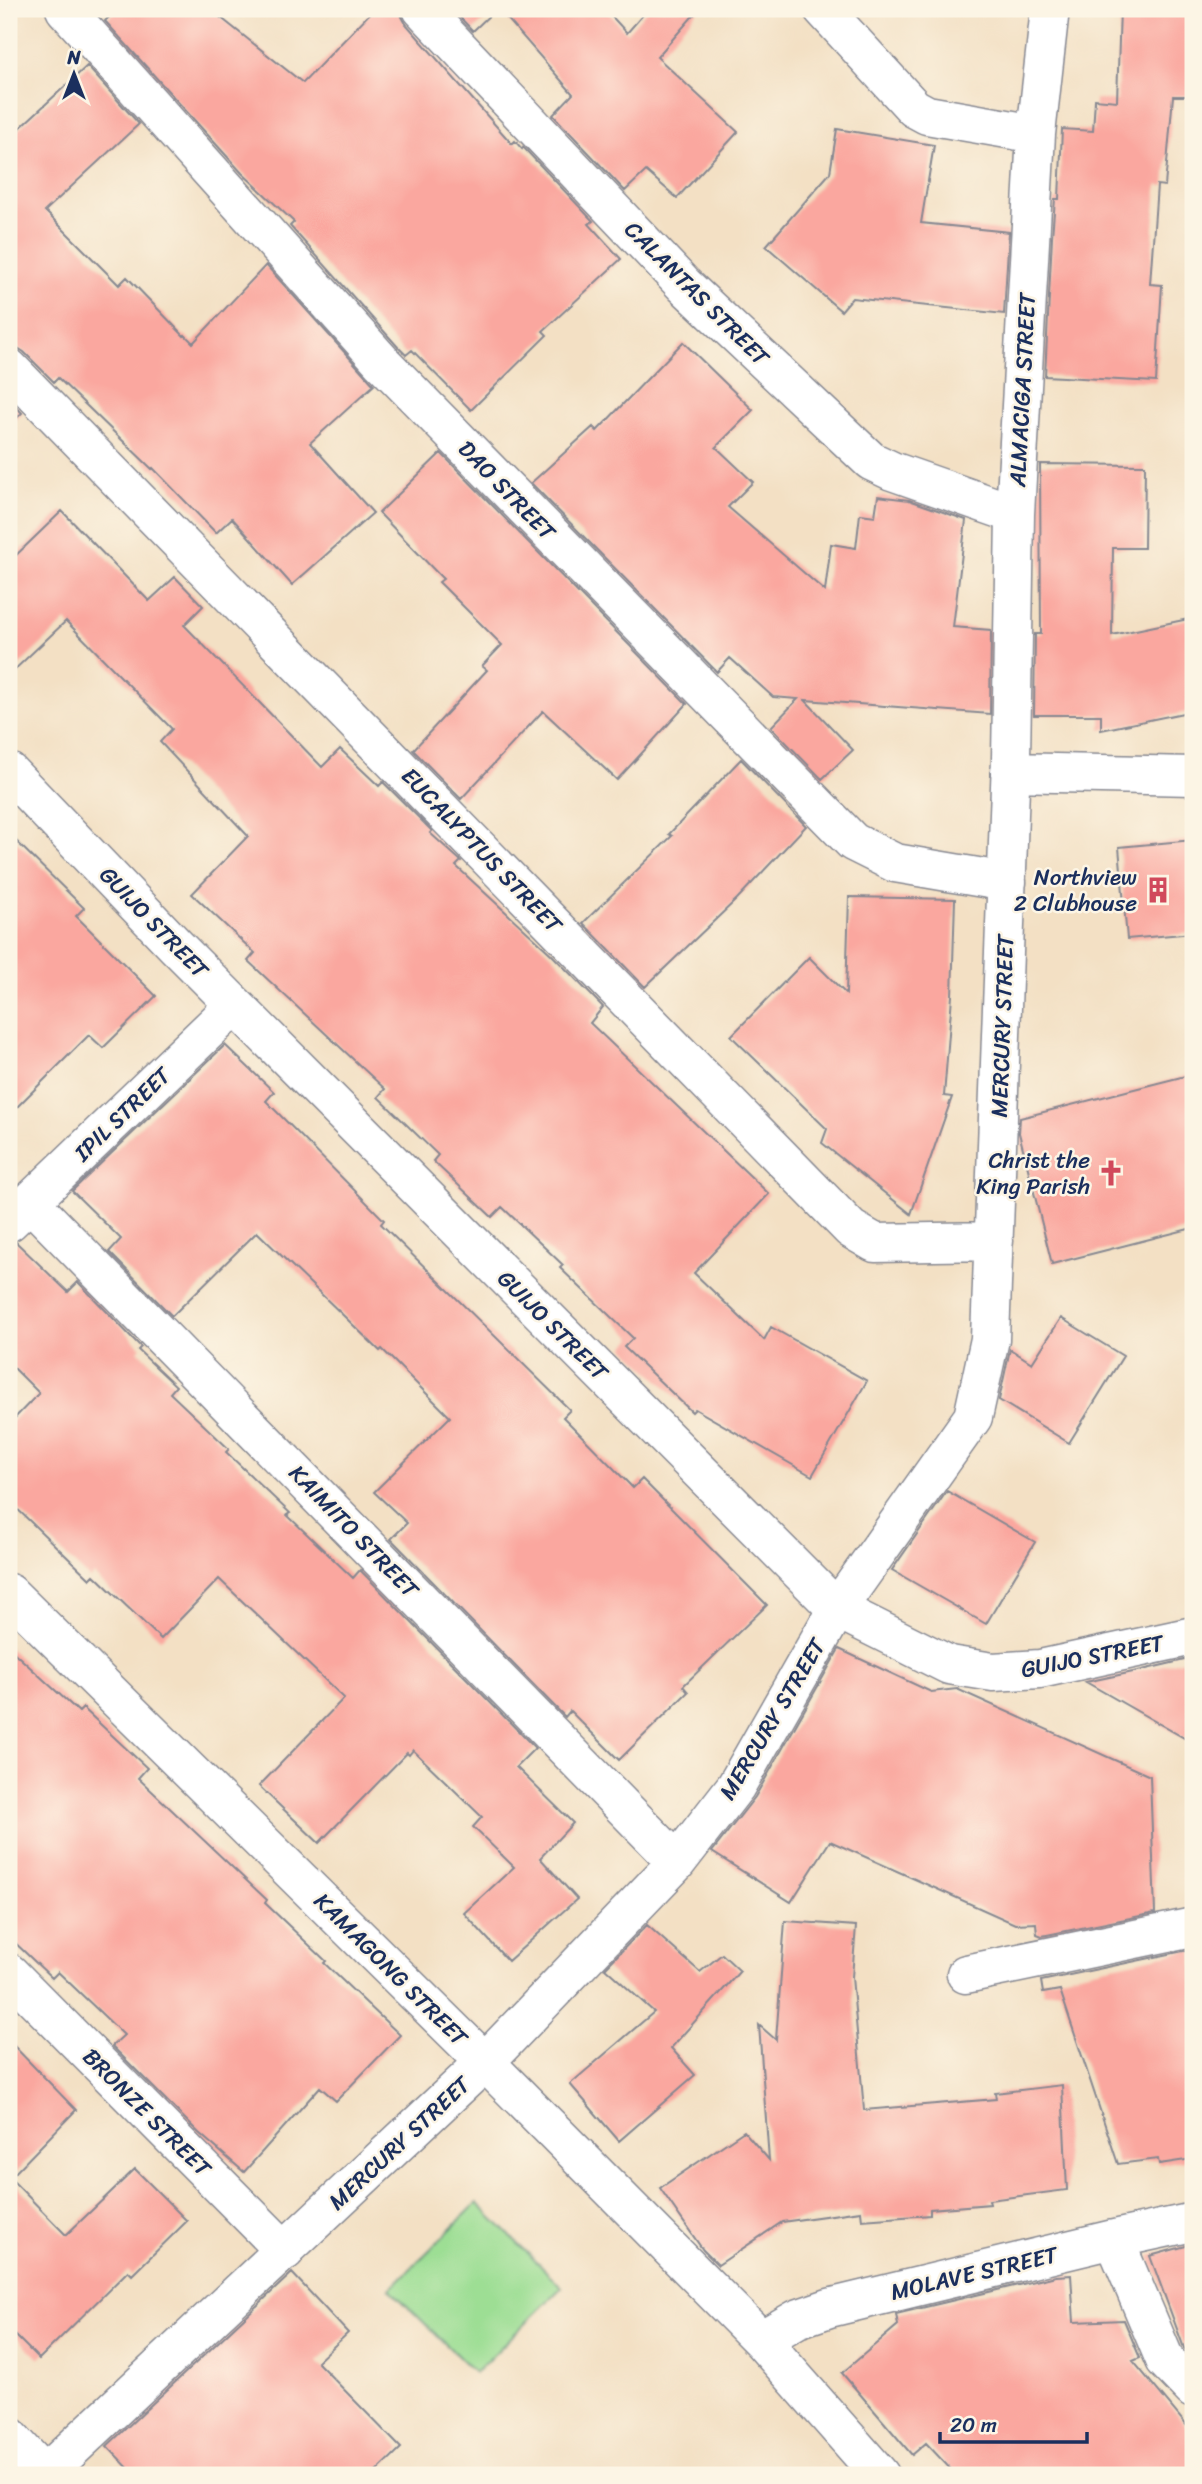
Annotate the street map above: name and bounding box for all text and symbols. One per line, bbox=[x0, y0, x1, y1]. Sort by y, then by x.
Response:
north arrow bbox=[38, 38, 108, 108]
text: N bbox=[66, 41, 81, 74]
street label: CALANTAS STREET bbox=[614, 211, 780, 377]
street label: ALMACIGA STREET bbox=[997, 290, 1048, 489]
street label: DAO STREET bbox=[448, 430, 567, 552]
street label: EUCALYPTUS STREET bbox=[391, 757, 573, 944]
street label: GUIJO STREET bbox=[89, 856, 220, 990]
place label: Northview 2 Clubhouse bbox=[1014, 857, 1137, 924]
building icon: Northview 2 Clubhouse bbox=[1143, 875, 1173, 905]
street label: MERCURY STREET bbox=[979, 932, 1026, 1118]
street label: IPIL STREET bbox=[63, 1056, 182, 1172]
place label: Christ the King Parish bbox=[976, 1140, 1090, 1207]
church icon: Christ the King Parish bbox=[1096, 1158, 1126, 1188]
street label: GUIJO STREET bbox=[487, 1260, 619, 1392]
street label: KAIMITO STREET bbox=[278, 1455, 430, 1609]
street label: GUIJO STREET bbox=[1017, 1622, 1168, 1690]
street label: MERCURY STREET bbox=[708, 1629, 838, 1808]
street label: KAMAGONG STREET bbox=[304, 1882, 479, 2058]
street label: BRONZE STREET bbox=[72, 2038, 222, 2188]
street label: MERCURY STREET bbox=[318, 2065, 481, 2221]
street label: MOLAVE STREET bbox=[887, 2234, 1063, 2313]
scale bar bbox=[940, 2400, 1086, 2444]
text: 20 m bbox=[950, 2406, 997, 2444]

